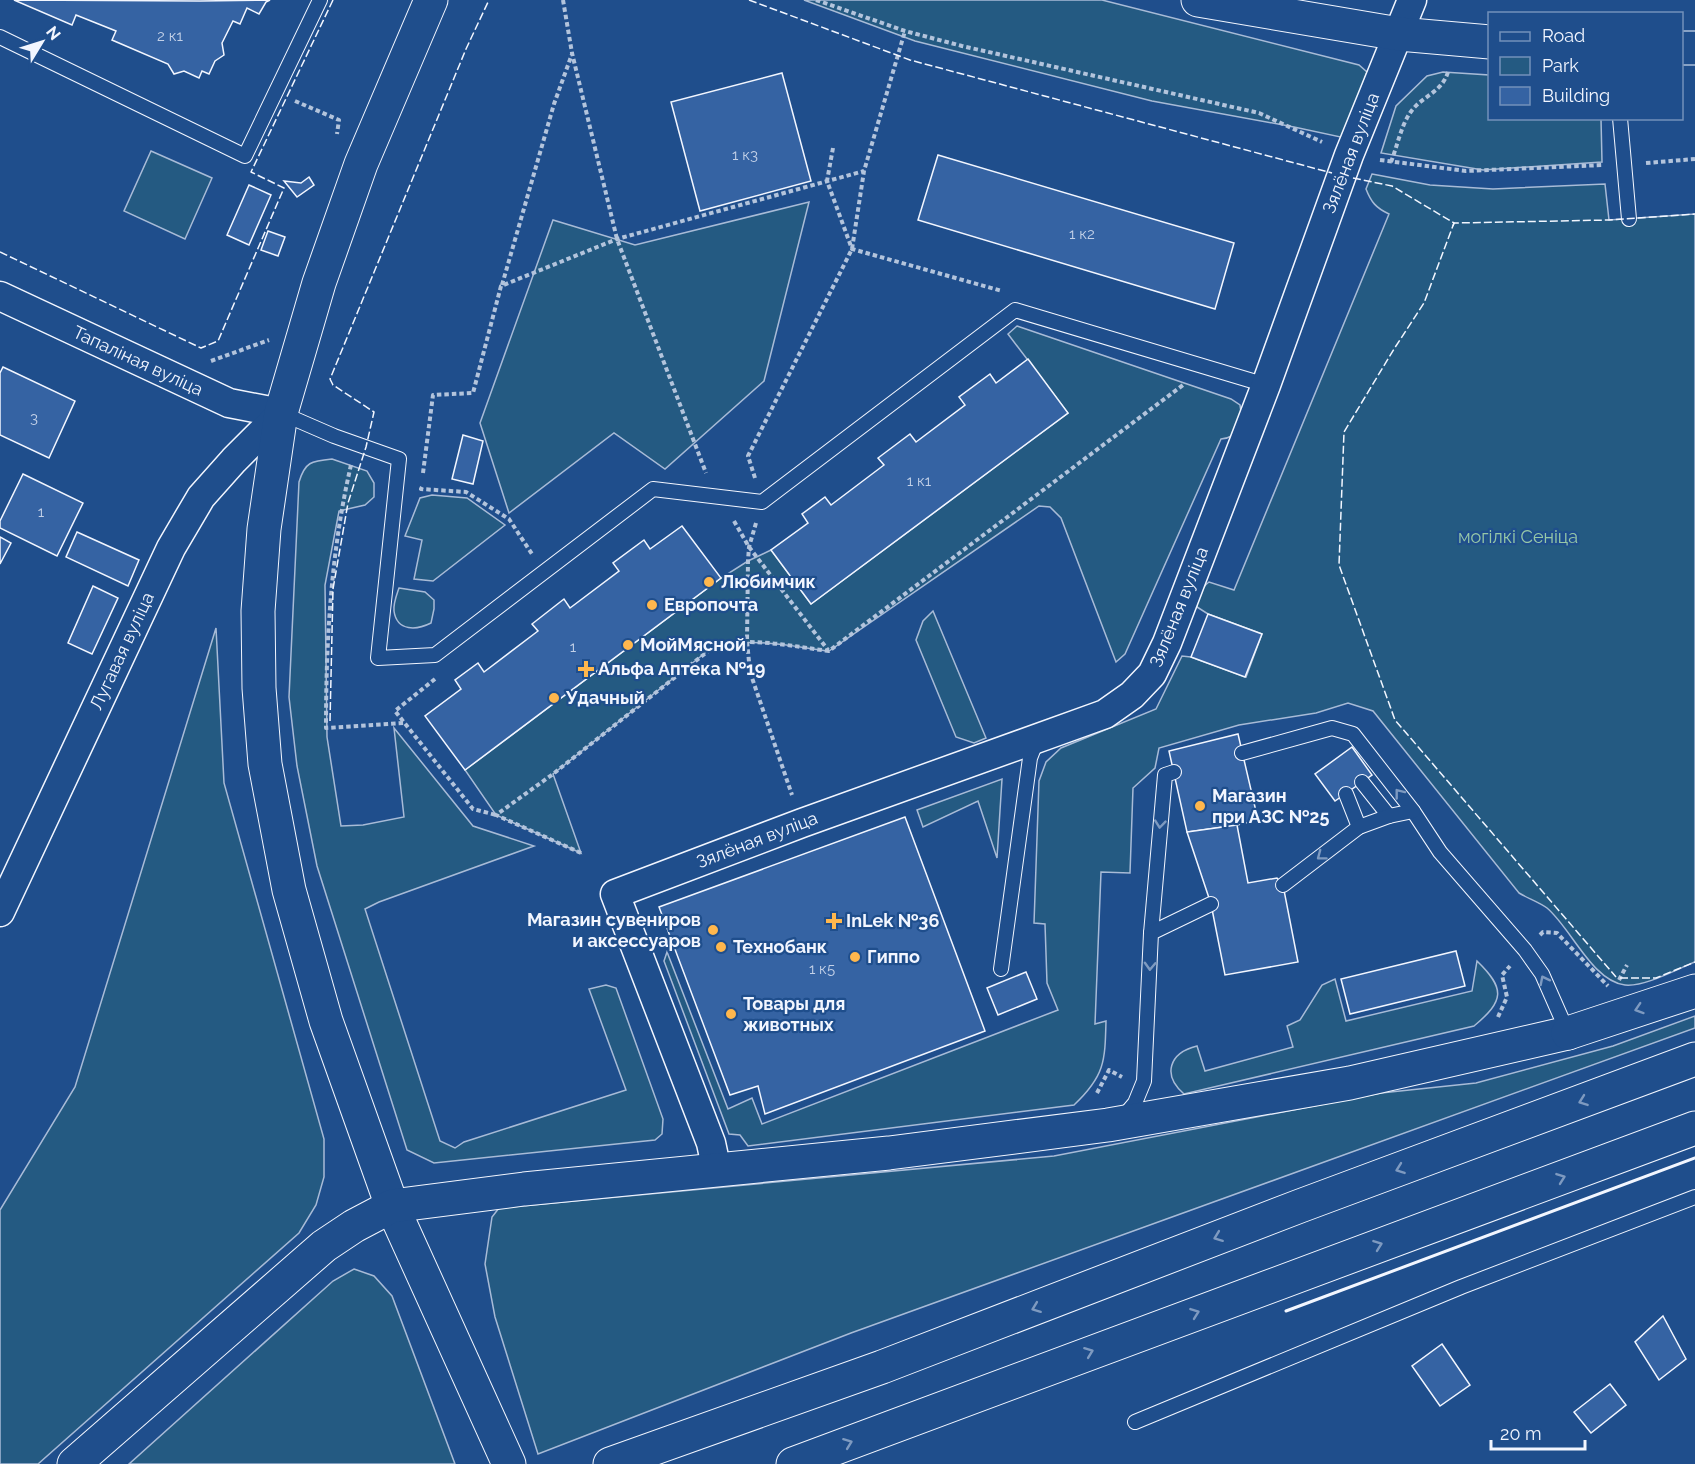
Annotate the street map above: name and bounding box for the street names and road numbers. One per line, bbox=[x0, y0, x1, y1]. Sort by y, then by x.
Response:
street label: Зялёная вуліца bbox=[1318, 89, 1383, 216]
street label: Тапаліная вуліца bbox=[70, 321, 207, 400]
street label: Зялёная вуліца bbox=[1145, 544, 1212, 670]
street label: Лугавая вуліца bbox=[85, 589, 158, 713]
street label: Зялёная вуліца bbox=[693, 807, 820, 872]

